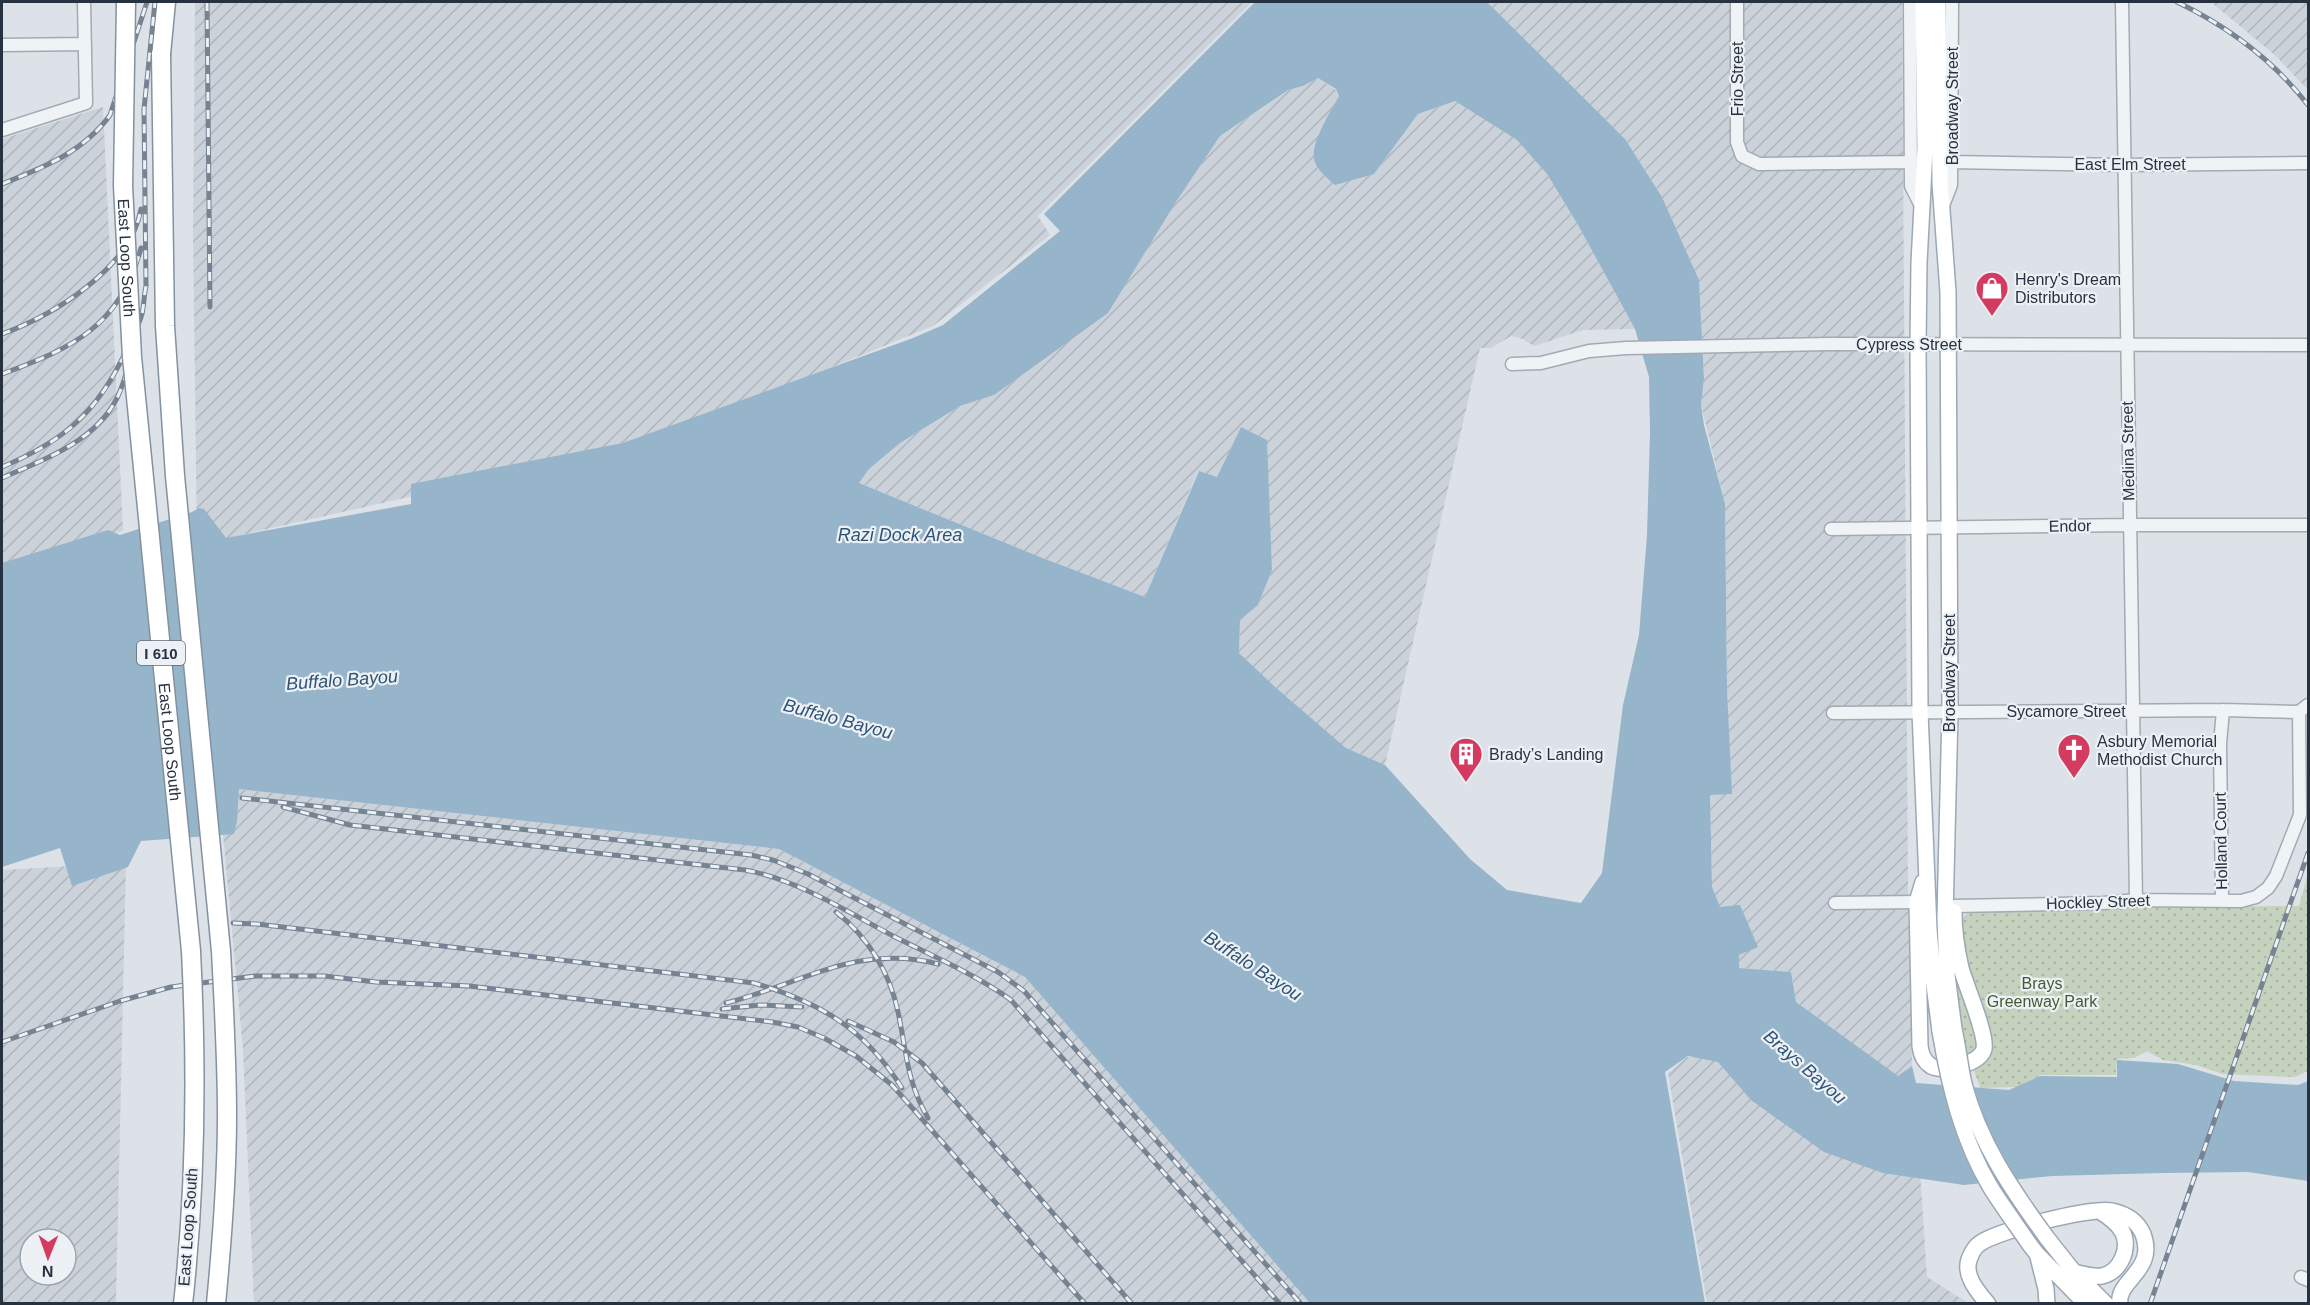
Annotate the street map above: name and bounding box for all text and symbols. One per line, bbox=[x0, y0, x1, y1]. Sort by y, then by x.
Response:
street label: Frio Street bbox=[1729, 41, 1746, 116]
street label: Broadway Street bbox=[1944, 46, 1961, 165]
street label: East Elm Street bbox=[2074, 156, 2186, 173]
street label: East Loop South bbox=[115, 198, 138, 317]
shop icon: Henry's Dream Distributors bbox=[1974, 270, 2010, 317]
place label: Henry's Dream Distributors bbox=[2015, 271, 2121, 306]
street label: Cypress Street bbox=[1856, 336, 1962, 353]
street label: Medina Street bbox=[2119, 400, 2137, 501]
street label: Endor bbox=[2049, 517, 2092, 535]
water label: Razi Dock Area bbox=[838, 525, 962, 545]
street label: Broadway Street bbox=[1941, 613, 1958, 732]
road number: I 610 bbox=[137, 641, 185, 665]
water label: Buffalo Bayou bbox=[285, 666, 399, 694]
street label: East Loop South bbox=[156, 682, 185, 802]
water label: Buffalo Bayou bbox=[781, 695, 895, 743]
street label: Sycamore Street bbox=[2006, 703, 2126, 720]
church icon: Asbury Memorial Methodist Church bbox=[2056, 732, 2092, 779]
place label: Asbury Memorial Methodist Church bbox=[2097, 733, 2222, 768]
building icon: Brady’s Landing bbox=[1448, 736, 1484, 783]
place label: Brady’s Landing bbox=[1489, 746, 1603, 763]
street label: Holland Court bbox=[2212, 791, 2230, 890]
street label: Hockley Street bbox=[2046, 892, 2151, 912]
water label: Buffalo Bayou bbox=[1201, 927, 1305, 1005]
park label: Brays Greenway Park bbox=[1987, 975, 2098, 1010]
water label: Brays Bayou bbox=[1760, 1026, 1850, 1108]
street label: East Loop South bbox=[175, 1167, 201, 1287]
north arrow bbox=[18, 1227, 78, 1287]
text: N bbox=[42, 1263, 54, 1280]

